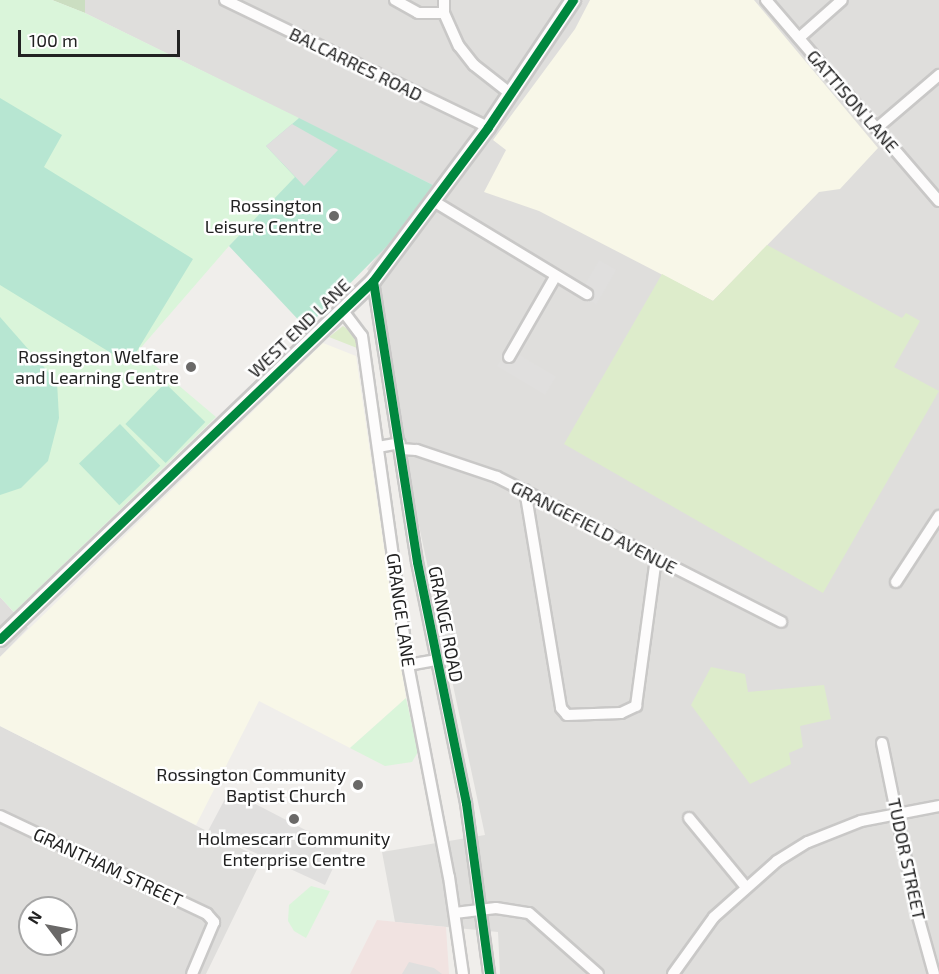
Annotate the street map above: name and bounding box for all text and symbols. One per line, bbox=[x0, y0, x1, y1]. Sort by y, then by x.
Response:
scale bar bbox=[21, 18, 183, 56]
street label: BALCARRES ROAD bbox=[286, 22, 426, 106]
text: 100 m bbox=[29, 29, 78, 51]
street label: GATTISON LANE bbox=[802, 45, 904, 157]
place label: Rossington Leisure Centre bbox=[205, 195, 322, 238]
marker: Rossington Leisure Centre bbox=[327, 209, 341, 223]
street label: WEST END LANE bbox=[243, 274, 355, 382]
place label: Rossington Welfare and Learning Centre bbox=[15, 346, 179, 388]
marker: Rossington Welfare and Learning Centre bbox=[184, 360, 198, 374]
street label: GRANGEFIELD AVENUE bbox=[507, 476, 681, 578]
street label: GRANGE LANE bbox=[382, 552, 420, 668]
street label: GRANGE ROAD bbox=[424, 564, 468, 684]
place label: Rossington Community Baptist Church bbox=[156, 764, 346, 806]
marker: Rossington Community Baptist Church bbox=[351, 778, 365, 792]
street label: TUDOR STREET bbox=[884, 796, 930, 922]
marker: Holmescarr Community Enterprise Centre bbox=[287, 812, 301, 826]
street label: GRANTHAM STREET bbox=[30, 823, 186, 911]
place label: Holmescarr Community Enterprise Centre bbox=[198, 828, 390, 870]
north arrow bbox=[18, 896, 78, 956]
text: N bbox=[23, 907, 45, 927]

